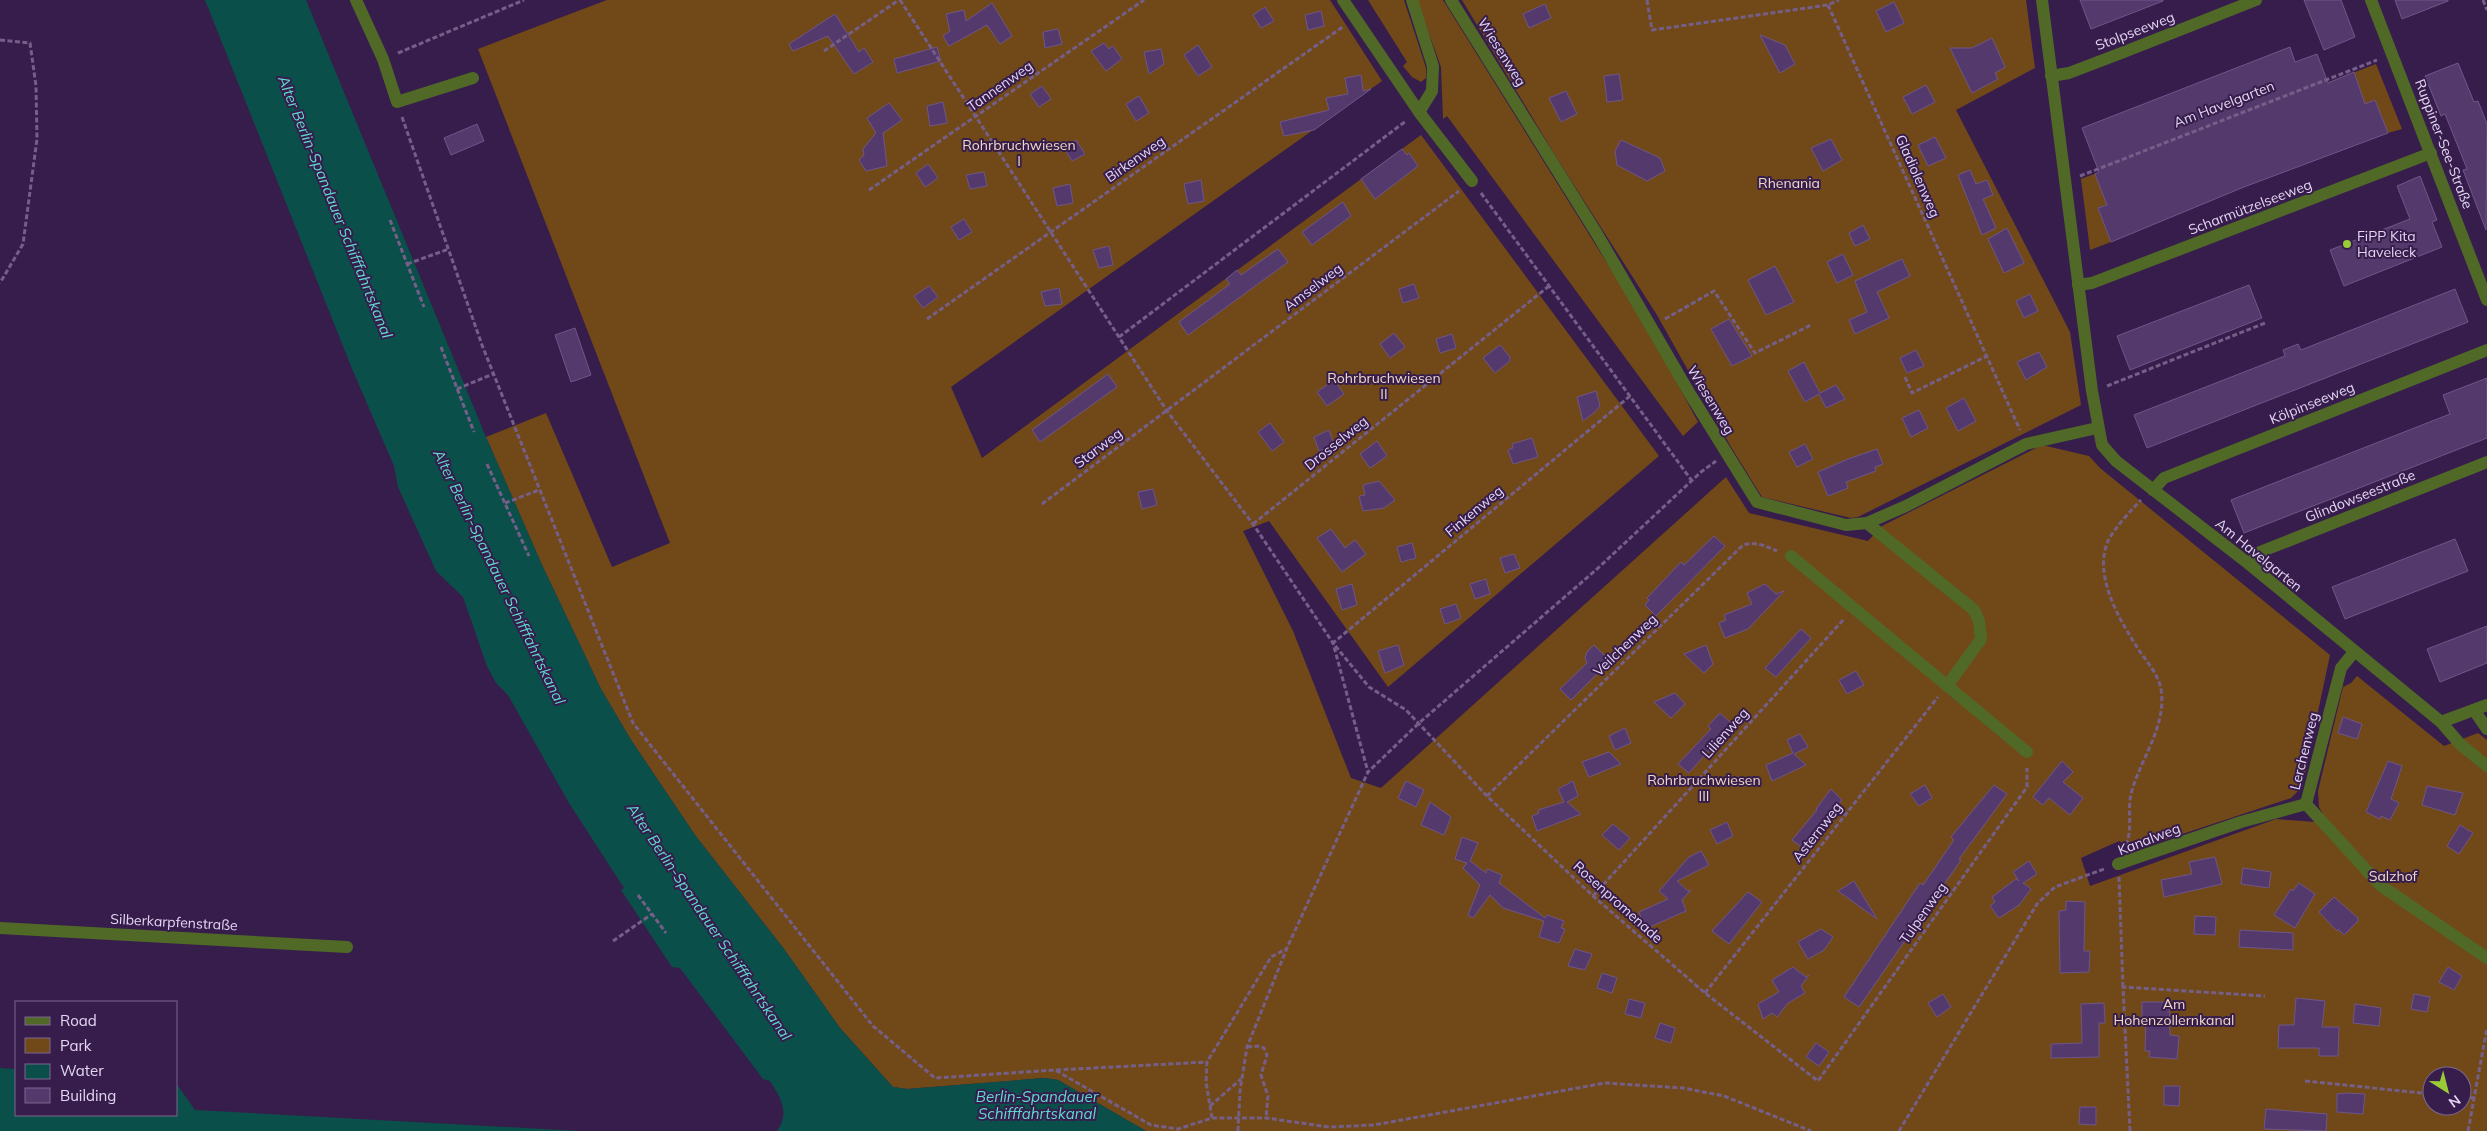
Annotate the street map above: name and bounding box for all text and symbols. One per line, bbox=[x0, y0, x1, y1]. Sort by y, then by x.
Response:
street label: Stolpseeweg bbox=[2093, 8, 2177, 54]
street label: Wiesenweg bbox=[1474, 14, 1530, 90]
street label: Tannenweg bbox=[964, 57, 1036, 115]
water label: Alter Berlin-Spandauer Schifffahrtskanal bbox=[274, 72, 397, 341]
street label: Am Havelgarten bbox=[2171, 77, 2277, 131]
street label: Ruppiner-See-Straße bbox=[2411, 77, 2477, 211]
street label: Birkenweg bbox=[1102, 132, 1168, 186]
street label: Gladiolenweg bbox=[1892, 132, 1944, 220]
park label: Rohrbruchwiesen I bbox=[962, 136, 1076, 170]
park label: Rhenania bbox=[1758, 174, 1820, 192]
street label: Scharmützelseeweg bbox=[2186, 175, 2314, 239]
place label: FiPP Kita Haveleck bbox=[2357, 227, 2417, 261]
marker: FiPP Kita Haveleck bbox=[2341, 238, 2353, 250]
street label: Amselweg bbox=[1280, 259, 1346, 315]
street label: Wiesenweg bbox=[1683, 362, 1739, 438]
park label: Rohrbruchwiesen II bbox=[1327, 369, 1441, 403]
street label: Kölpinseeweg bbox=[2267, 378, 2357, 428]
street label: Drosselweg bbox=[1301, 412, 1371, 474]
street label: Starweg bbox=[1070, 424, 1126, 472]
water label: Alter Berlin-Spandauer Schifffahrtskanal bbox=[429, 445, 570, 708]
street label: Glindowseestraße bbox=[2302, 466, 2418, 526]
street label: Finkenweg bbox=[1441, 482, 1507, 540]
street label: Am Havelgarten bbox=[2212, 514, 2306, 596]
street label: Veilchenweg bbox=[1589, 610, 1661, 680]
street label: Lilienweg bbox=[1698, 704, 1752, 762]
street label: Lerchenweg bbox=[2286, 710, 2322, 792]
park label: Rohrbruchwiesen III bbox=[1647, 771, 1761, 805]
water label: Alter Berlin-Spandauer Schifffahrtskanal bbox=[622, 799, 796, 1044]
street label: Asternweg bbox=[1788, 799, 1846, 865]
street label: Kanalweg bbox=[2115, 819, 2183, 859]
street label: Rosenpromenade bbox=[1570, 857, 1666, 947]
park label: Salzhof bbox=[2369, 867, 2418, 885]
street label: Tulpenweg bbox=[1895, 879, 1951, 947]
street label: Silberkarpfenstraße bbox=[110, 910, 238, 934]
park label: Am Hohenzollernkanal bbox=[2114, 995, 2234, 1029]
legend bbox=[15, 1001, 178, 1116]
text: Road bbox=[60, 1011, 97, 1030]
text: Park bbox=[60, 1036, 92, 1055]
text: Water bbox=[60, 1061, 104, 1080]
north arrow bbox=[2422, 1066, 2472, 1116]
text: Building bbox=[60, 1086, 116, 1105]
water label: Berlin-Spandauer Schifffahrtskanal bbox=[976, 1087, 1099, 1123]
text: N bbox=[2445, 1091, 2464, 1112]

